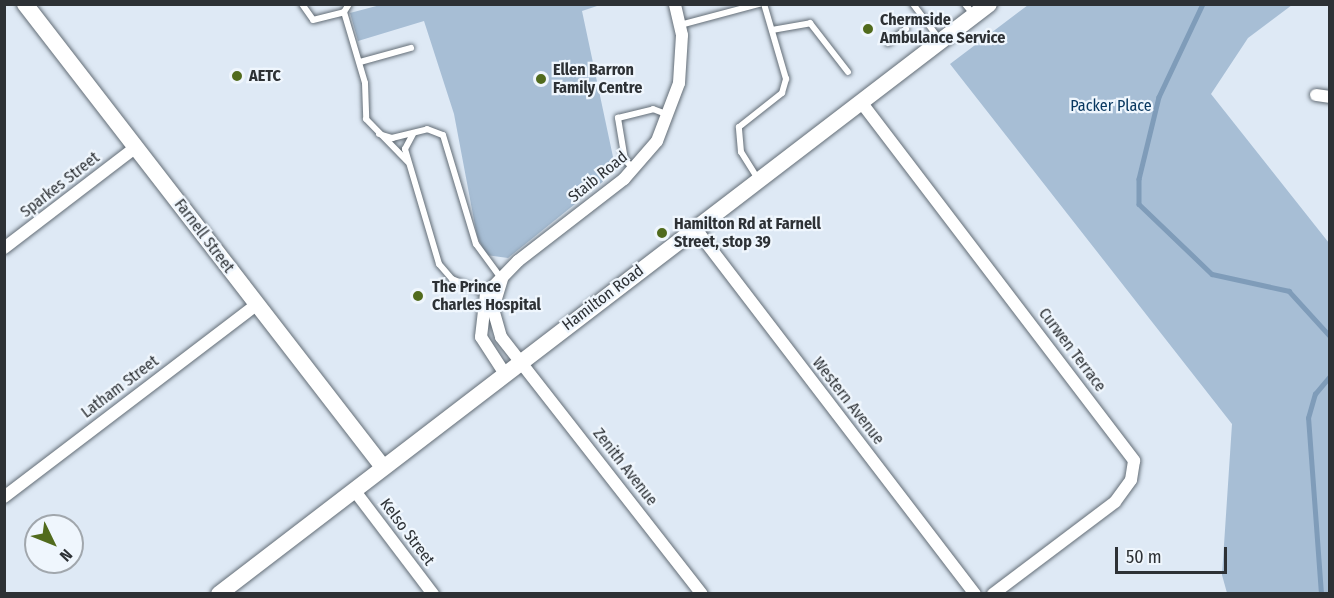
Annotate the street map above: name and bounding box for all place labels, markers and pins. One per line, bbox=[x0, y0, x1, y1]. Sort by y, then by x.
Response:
place label: Chermside Ambulance Service bbox=[880, 10, 1005, 48]
marker: Chermside Ambulance Service bbox=[861, 22, 875, 36]
place label: Ellen Barron Family Centre bbox=[553, 60, 642, 98]
place label: AETC bbox=[249, 66, 281, 86]
marker: AETC bbox=[230, 69, 244, 83]
marker: Ellen Barron Family Centre bbox=[534, 72, 548, 86]
place label: Hamilton Rd at Farnell Street, stop 39 bbox=[674, 214, 821, 252]
marker: Hamilton Rd at Farnell Street, stop 39 bbox=[655, 226, 669, 240]
place label: The Prince Charles Hospital bbox=[432, 277, 541, 315]
marker: The Prince Charles Hospital bbox=[409, 287, 427, 305]

